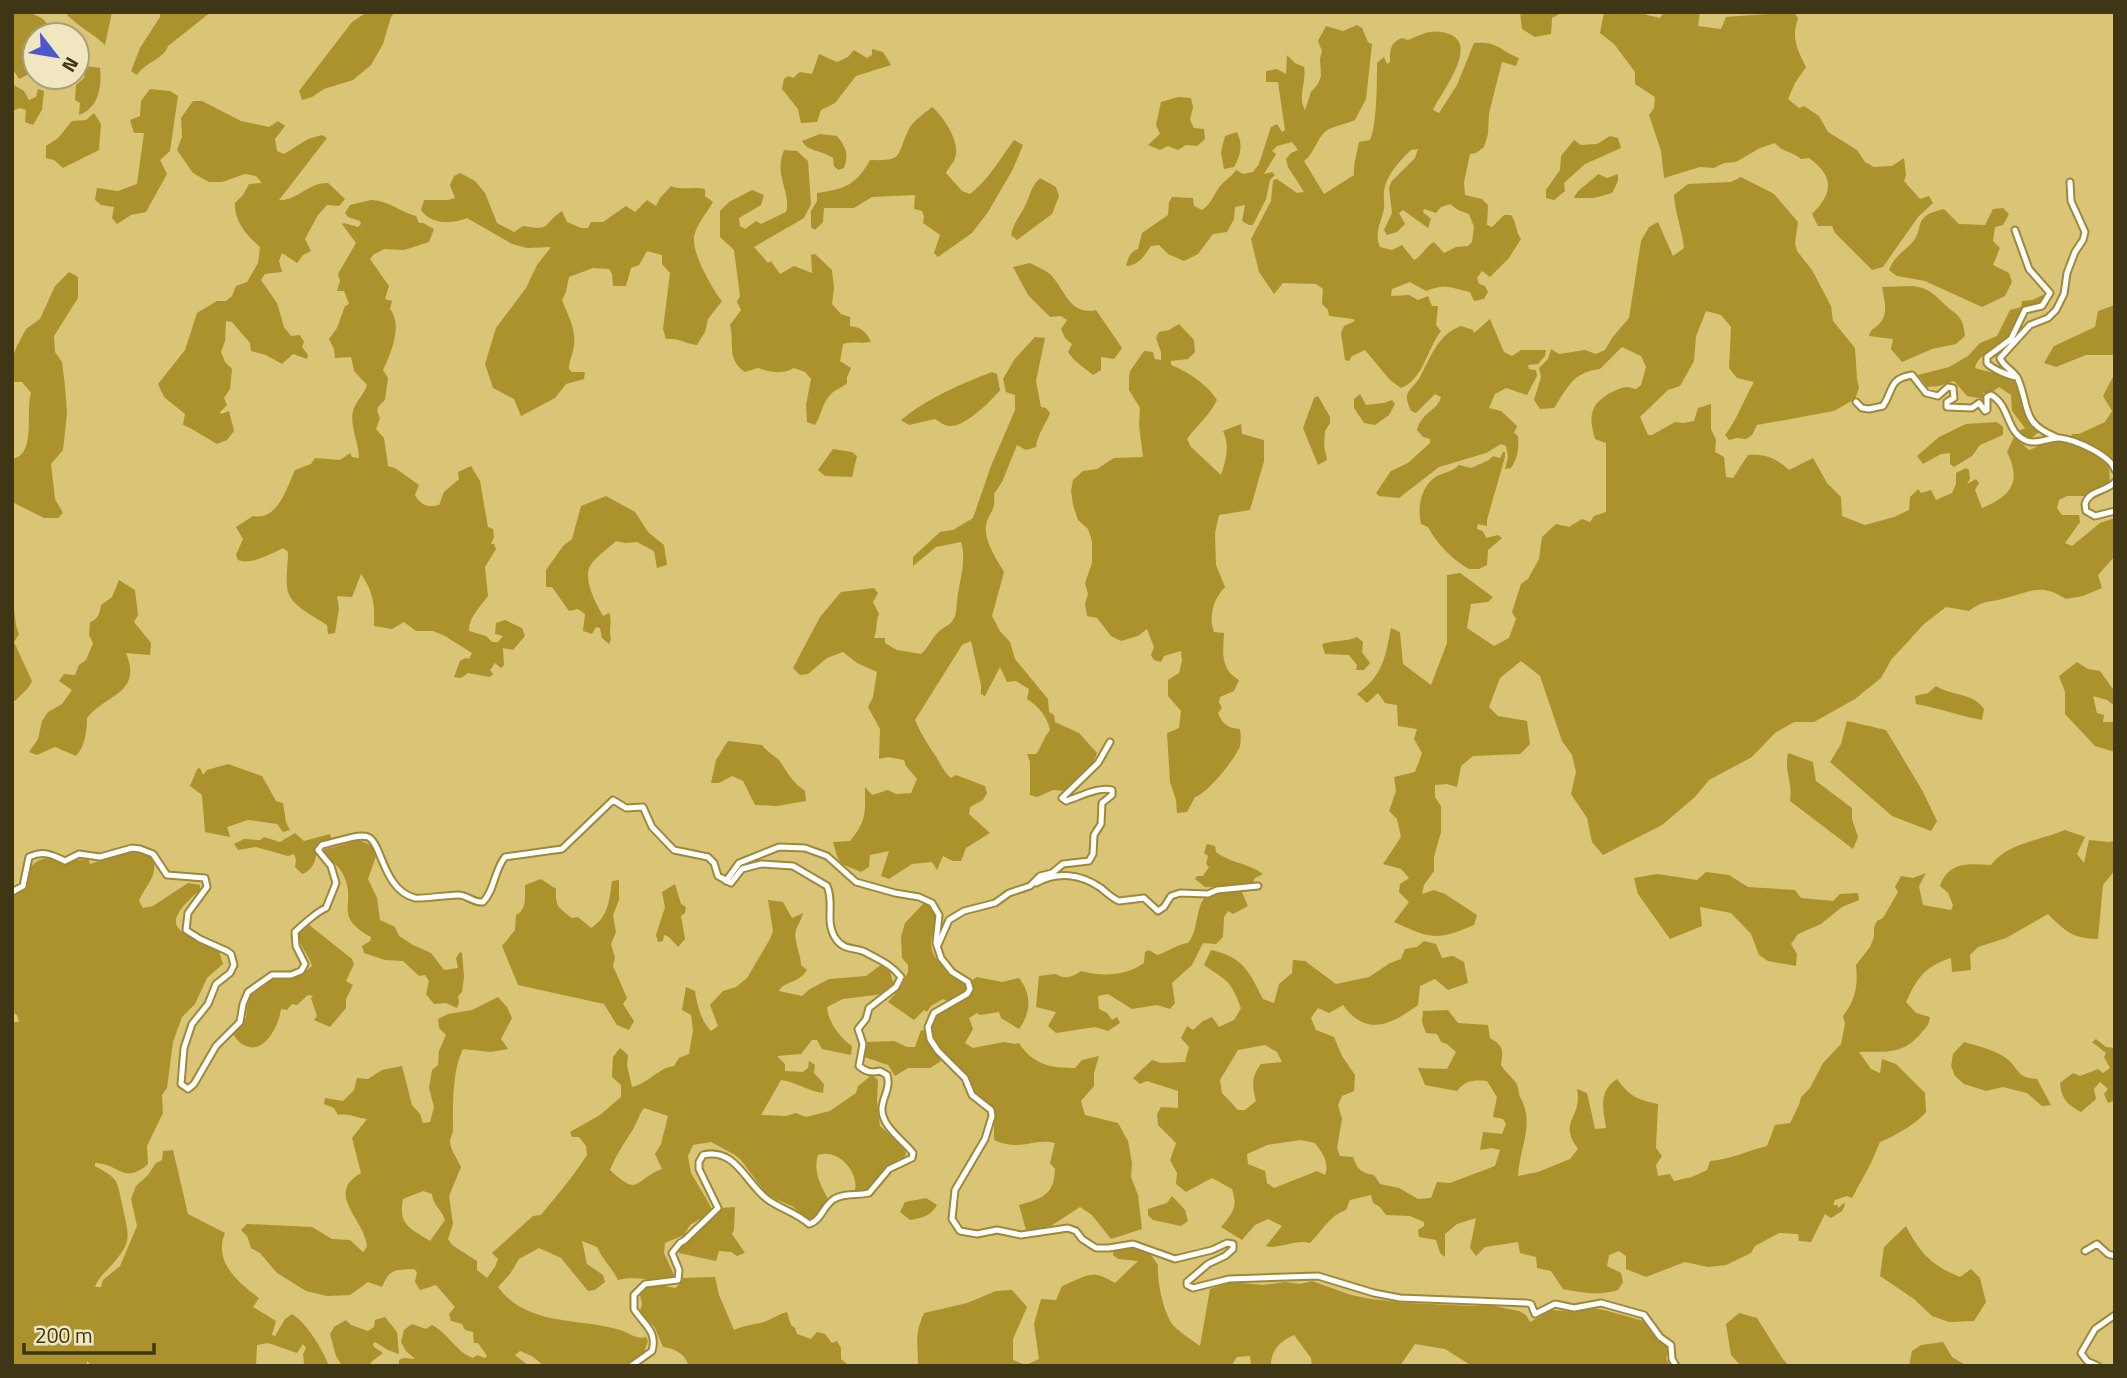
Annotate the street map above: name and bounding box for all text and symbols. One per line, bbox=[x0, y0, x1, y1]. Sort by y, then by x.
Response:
north arrow bbox=[21, 21, 91, 91]
text: N bbox=[55, 52, 87, 78]
scale bar bbox=[24, 1312, 154, 1356]
text: 200 m bbox=[35, 1319, 92, 1351]

